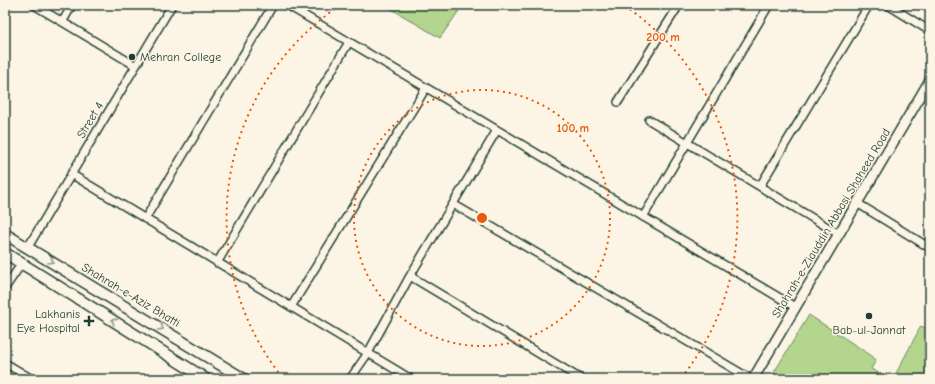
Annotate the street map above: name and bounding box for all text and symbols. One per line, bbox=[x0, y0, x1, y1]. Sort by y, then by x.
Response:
text: 200 m bbox=[646, 30, 680, 44]
place label: Mehran College bbox=[140, 50, 221, 64]
marker: Mehran College bbox=[127, 52, 137, 62]
street label: Street 4 bbox=[74, 99, 106, 141]
text: 100 m bbox=[557, 121, 589, 135]
street label: Shahrah-e-Ziauddin Abbasi Shaheed Road bbox=[769, 126, 893, 320]
centre of rings bbox=[475, 211, 489, 225]
one-way arrow bbox=[47, 256, 54, 263]
street label: Shahrah-e-Aziz Bhatti bbox=[79, 260, 183, 330]
place label: Lakhanis Eye Hospital bbox=[17, 307, 80, 335]
marker: Bab-ul-Jannat bbox=[864, 311, 874, 321]
marker: Lakhanis Eye Hospital bbox=[83, 315, 95, 327]
one-way arrow bbox=[111, 318, 118, 326]
place label: Bab-ul-Jannat bbox=[832, 323, 906, 337]
one-way arrow bbox=[157, 324, 164, 331]

